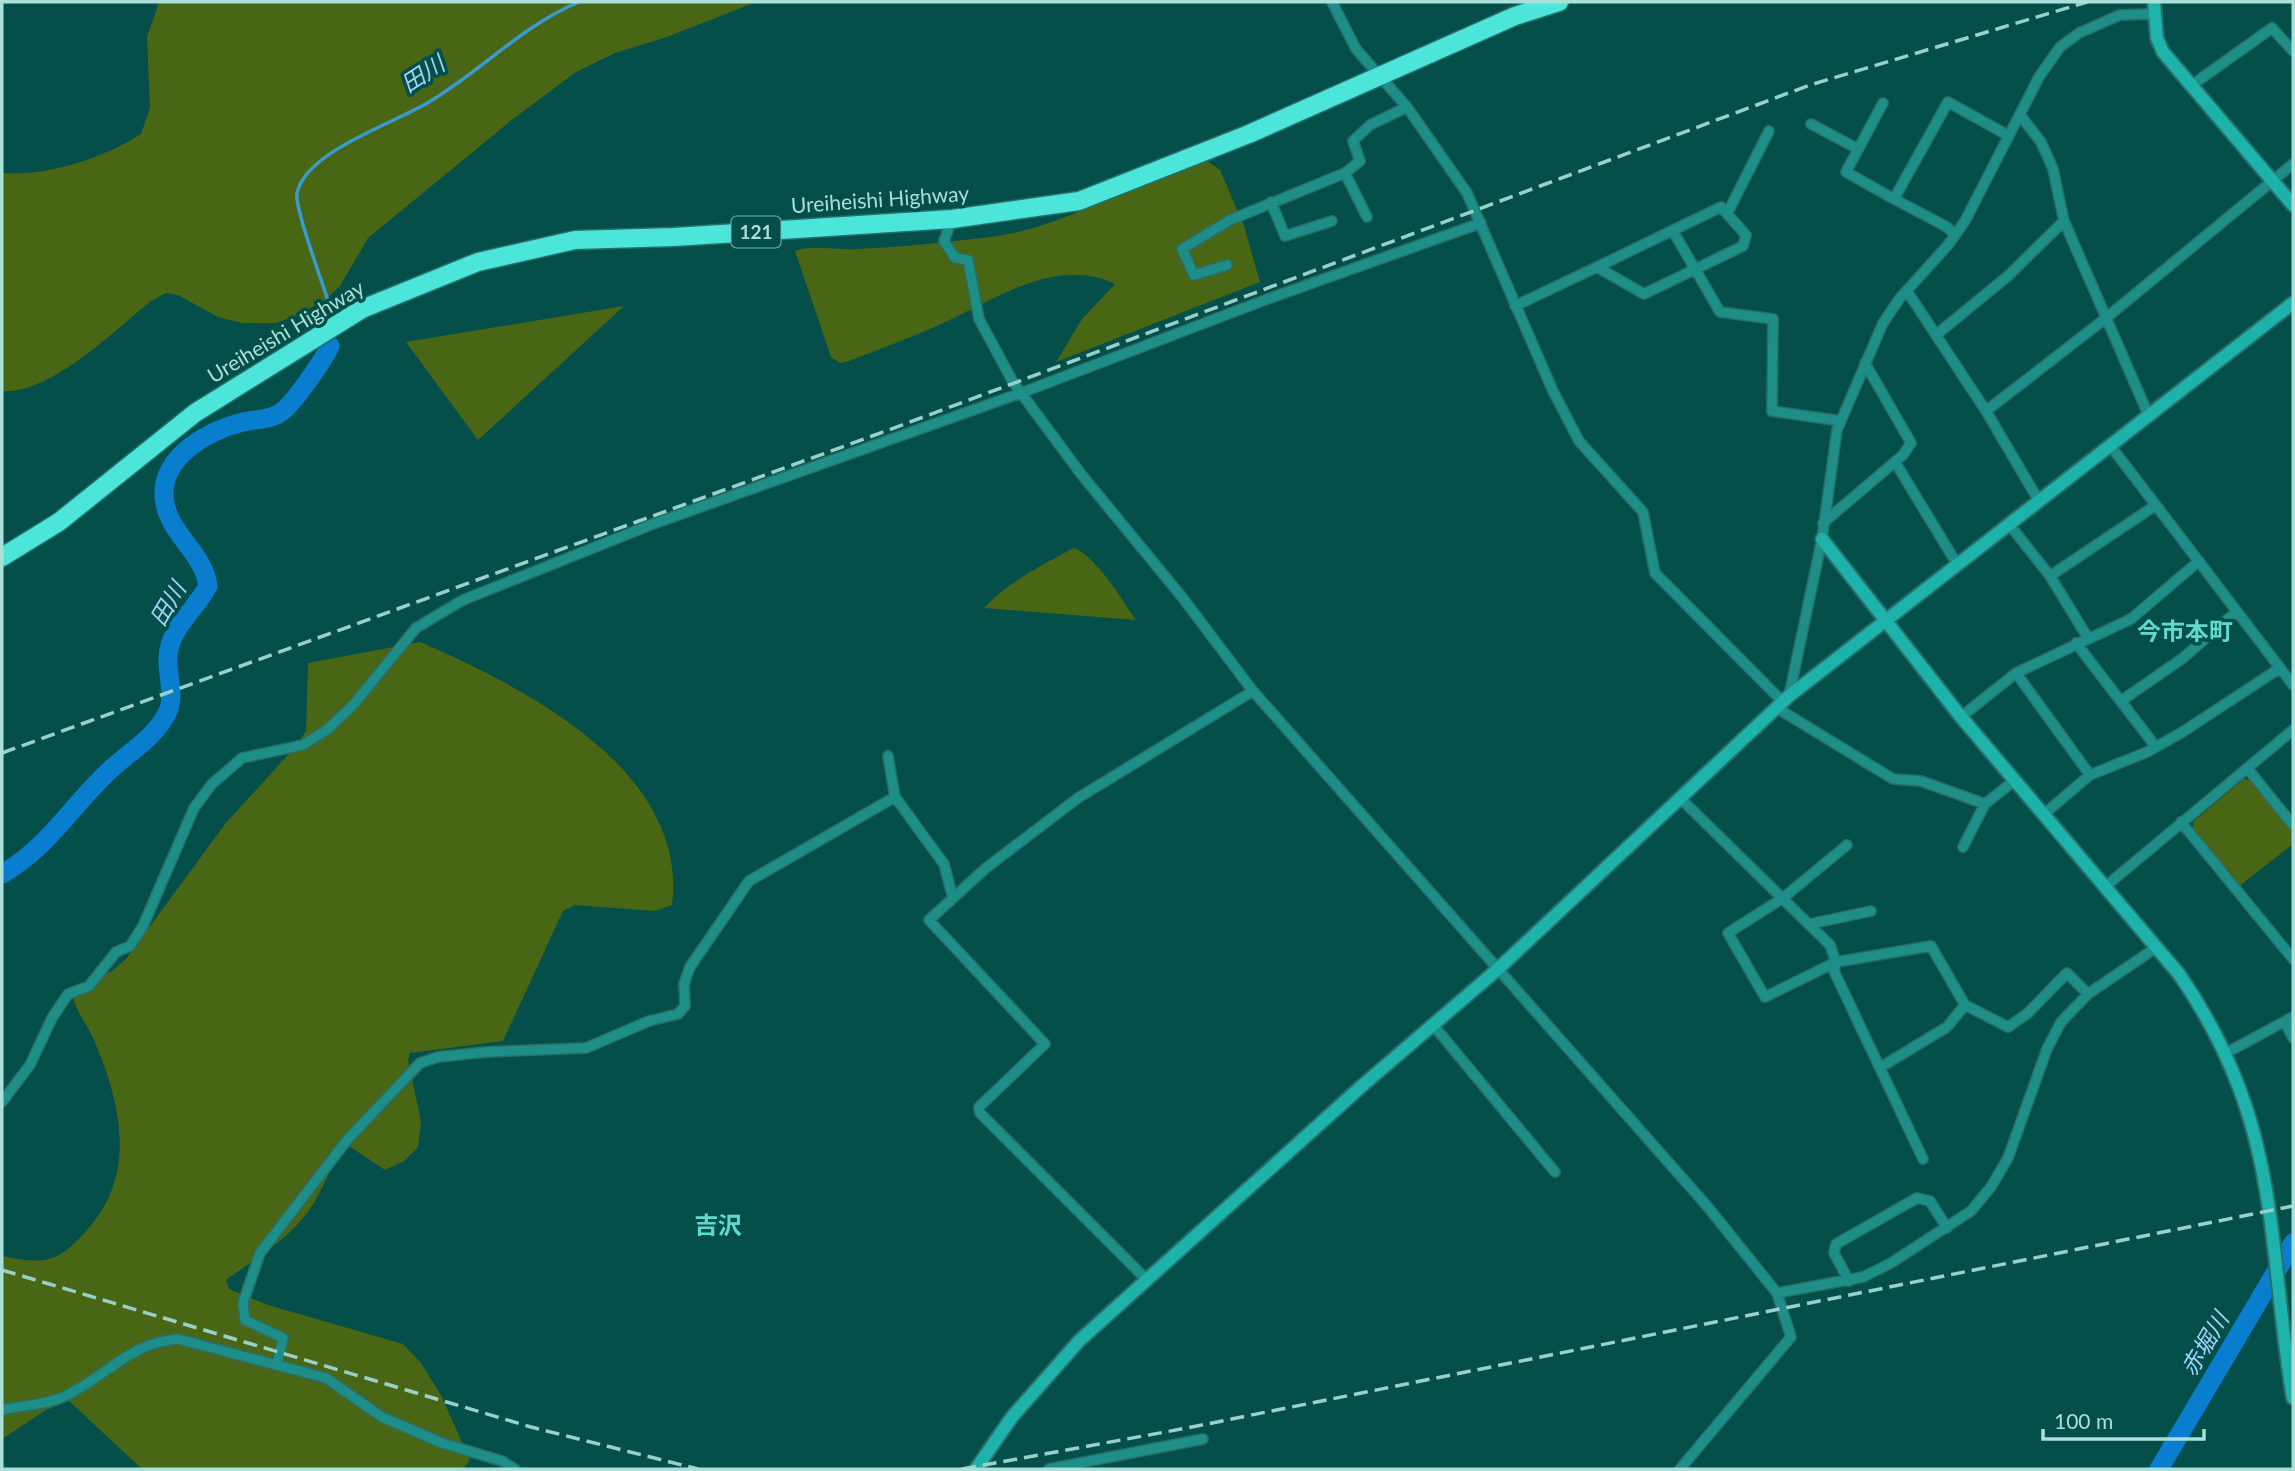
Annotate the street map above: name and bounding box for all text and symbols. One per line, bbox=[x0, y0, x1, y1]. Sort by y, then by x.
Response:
water label: 田川 bbox=[396, 47, 452, 97]
street label: Ureiheishi Highway bbox=[790, 180, 970, 217]
road number: 121 bbox=[732, 216, 780, 248]
street label: Ureiheishi Highway bbox=[202, 274, 368, 387]
water label: 田川 bbox=[143, 574, 193, 630]
district label: 今市本町 bbox=[2137, 616, 2233, 645]
district label: 吉沢 bbox=[694, 1210, 742, 1239]
water label: 赤堀川 bbox=[2174, 1304, 2235, 1380]
scale bar bbox=[2043, 1398, 2204, 1442]
text: 100 m bbox=[2054, 1408, 2113, 1433]

